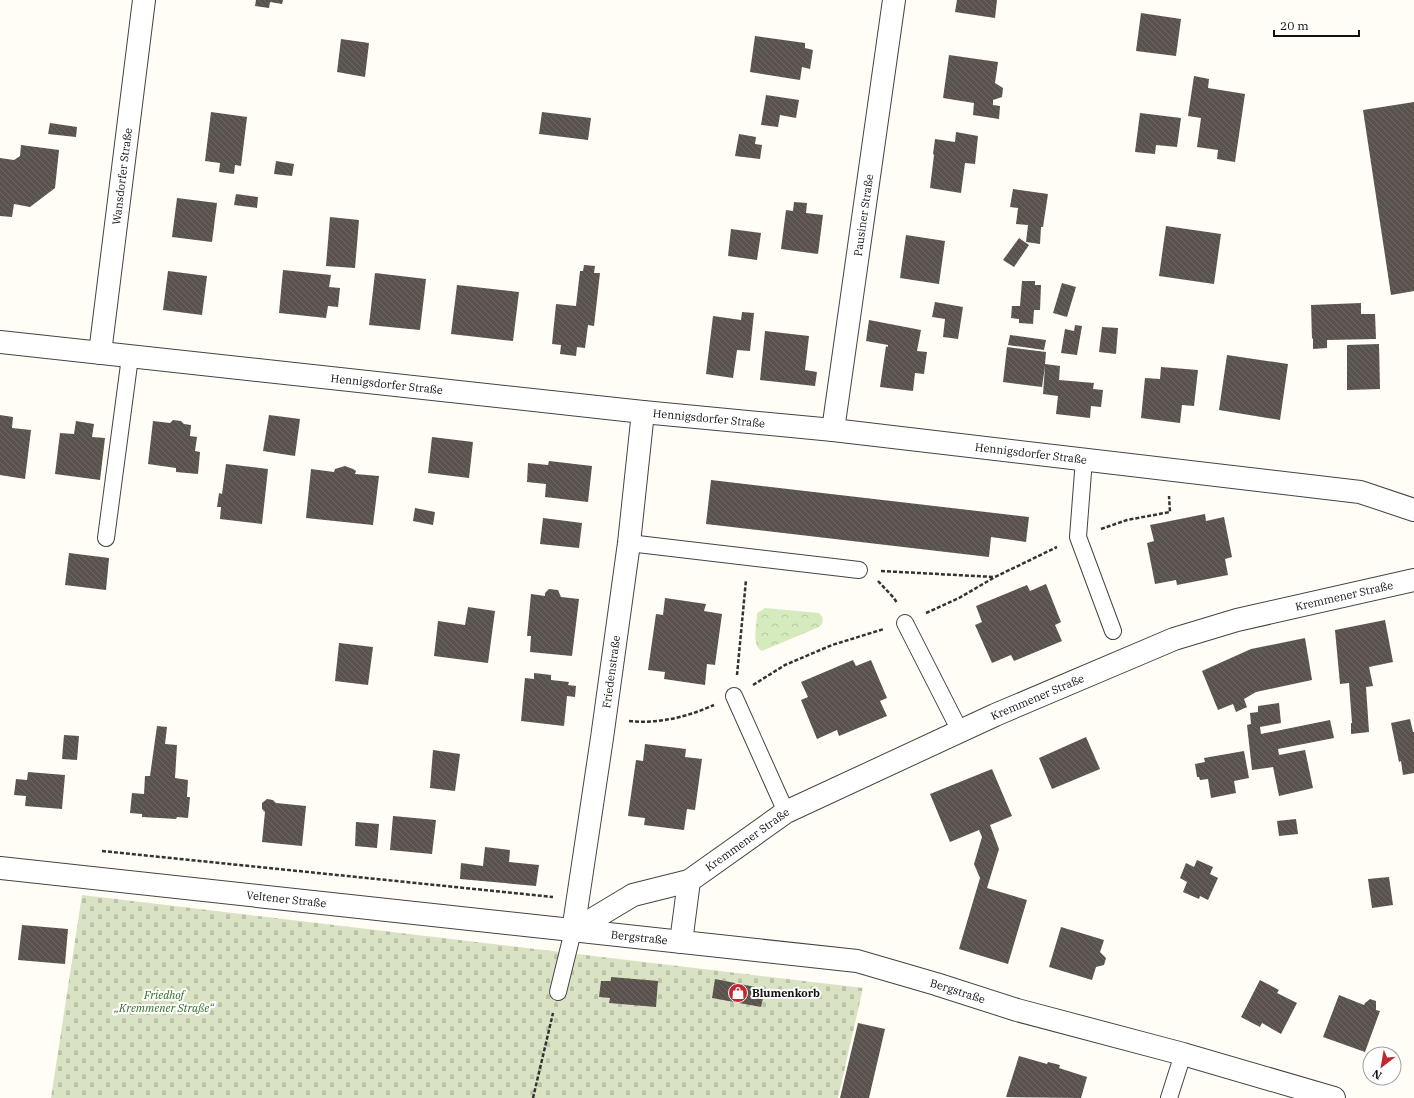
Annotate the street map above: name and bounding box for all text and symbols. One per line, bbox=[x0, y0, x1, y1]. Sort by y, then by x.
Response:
scale bar bbox=[1274, 12, 1359, 38]
text: 20 m bbox=[1280, 18, 1309, 33]
street label: Wansdorfer Straße bbox=[109, 127, 135, 226]
street label: Pausiner Straße bbox=[851, 173, 876, 257]
street label: Hennigsdorfer Straße bbox=[330, 371, 444, 397]
street label: Hennigsdorfer Straße bbox=[652, 406, 766, 431]
street label: Hennigsdorfer Straße bbox=[974, 440, 1088, 467]
street label: Kremmener Straße bbox=[1294, 578, 1394, 614]
street label: Friedenstraße bbox=[599, 634, 623, 709]
street label: Kremmener Straße bbox=[988, 671, 1086, 723]
street label: Kremmener Straße bbox=[702, 805, 792, 874]
street label: Veltener Straße bbox=[246, 888, 327, 910]
street label: Bergstraße bbox=[610, 927, 669, 947]
street label: Bergstraße bbox=[928, 976, 987, 1006]
shop icon: Blumenkorb bbox=[727, 982, 749, 1004]
place label: Blumenkorb bbox=[752, 986, 820, 1000]
park label: Friedhof „Kremmener Straße“ bbox=[113, 988, 215, 1015]
north arrow bbox=[1362, 1046, 1402, 1086]
text: N bbox=[1369, 1066, 1384, 1083]

